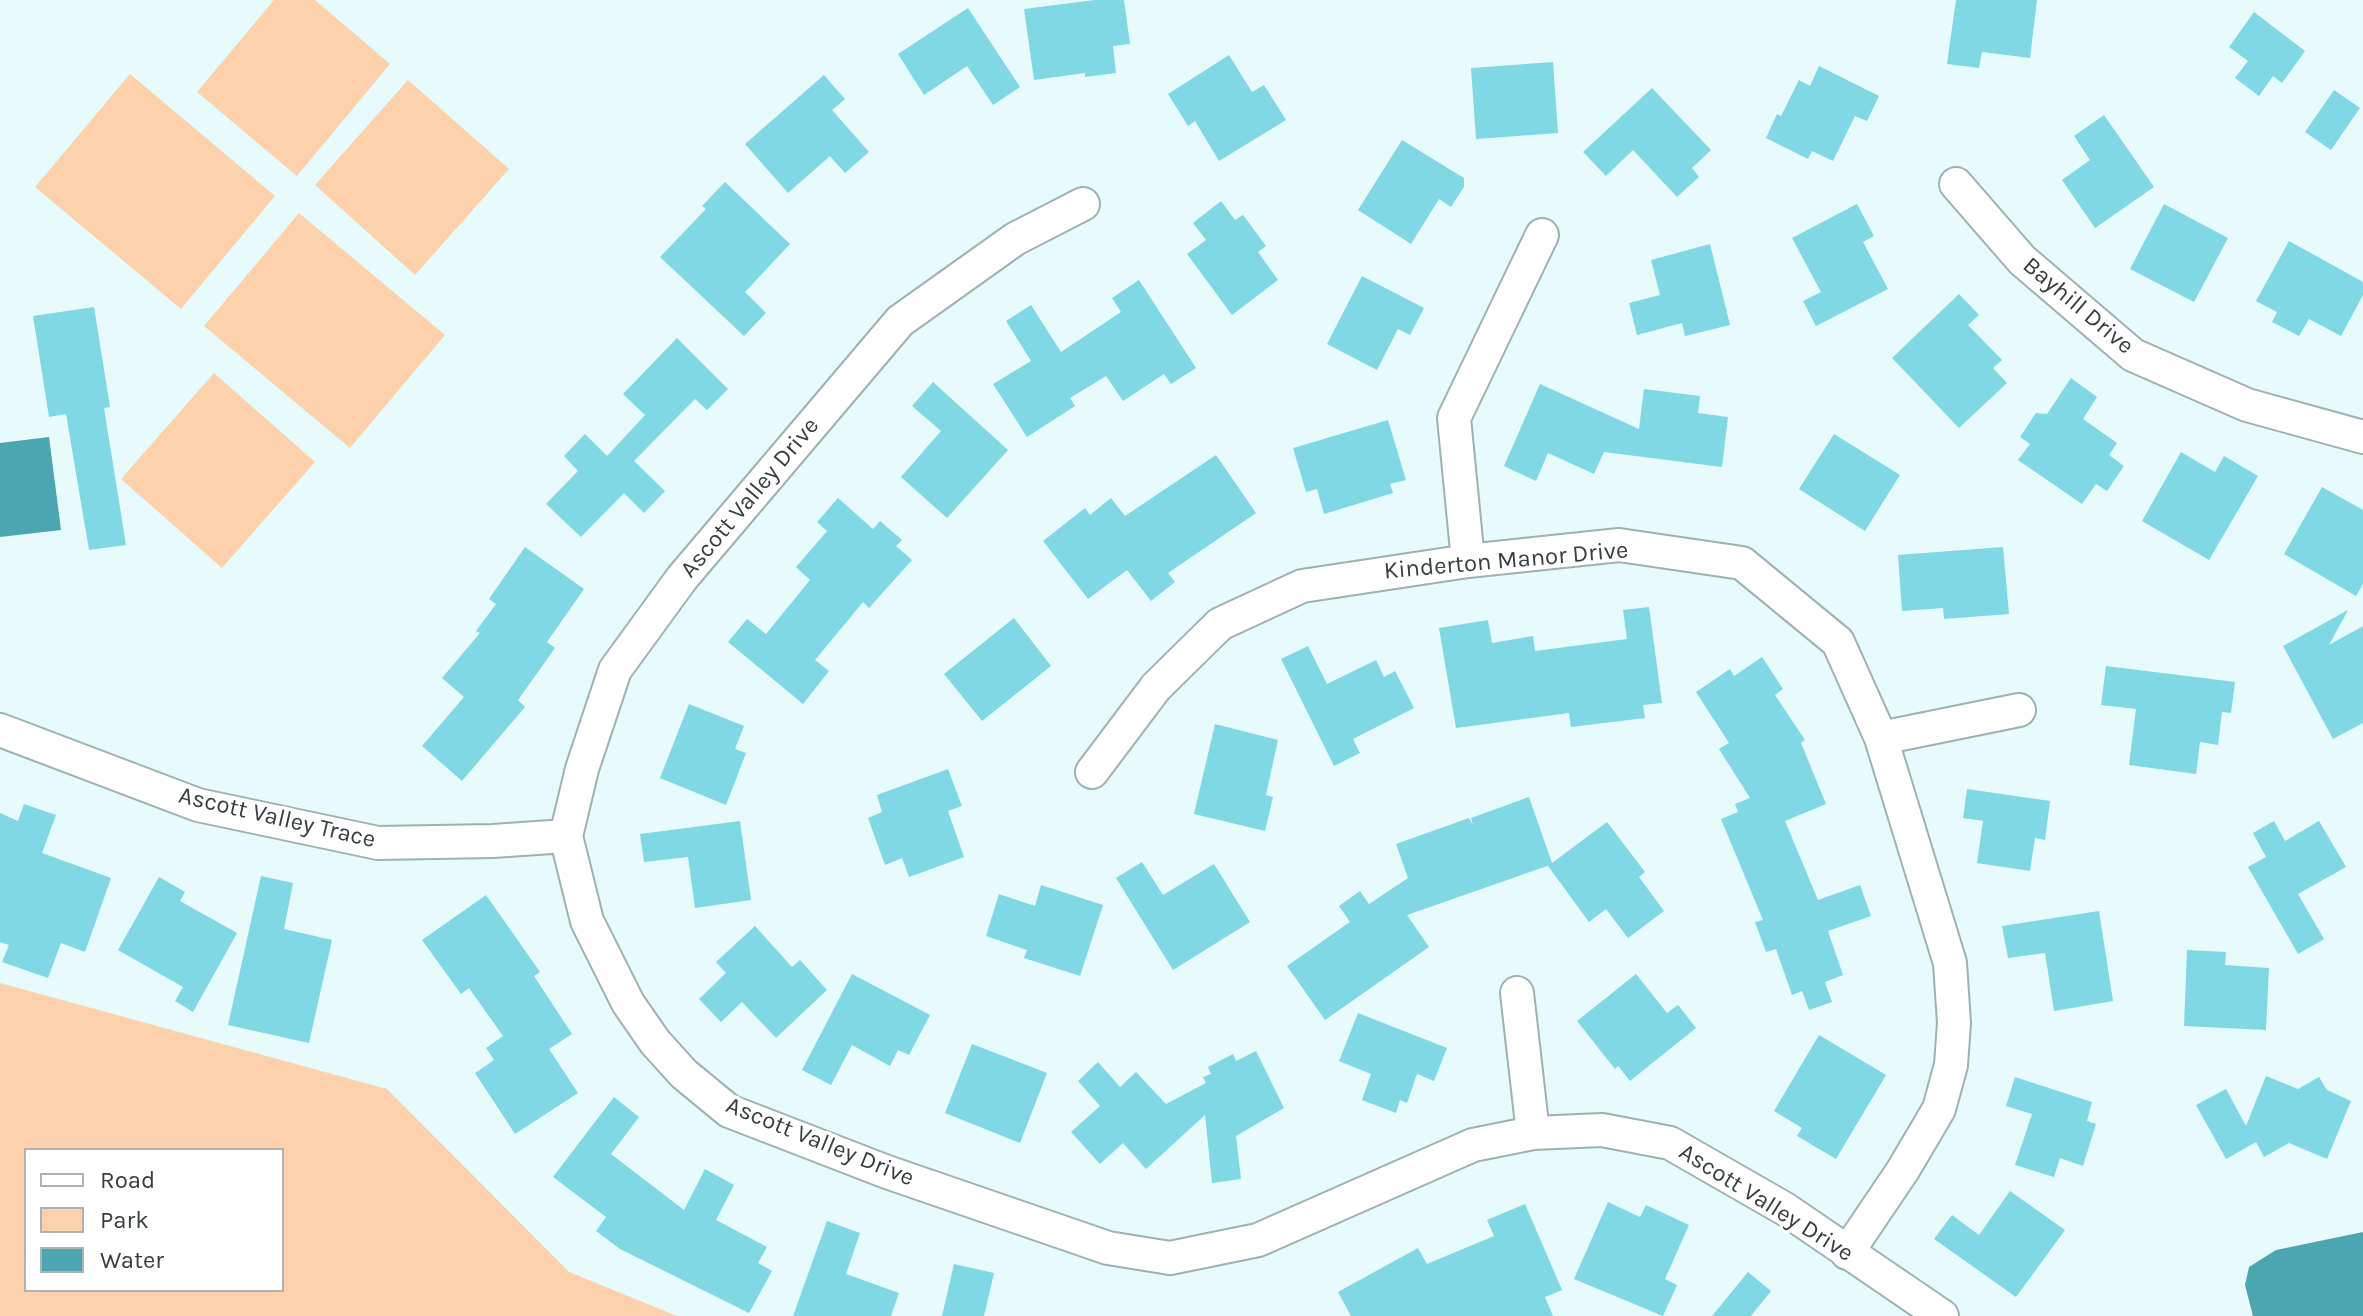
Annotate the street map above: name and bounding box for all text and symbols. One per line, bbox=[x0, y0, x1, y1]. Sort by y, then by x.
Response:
street label: Bayhill Drive bbox=[2017, 251, 2139, 361]
street label: Ascott Valley Drive bbox=[675, 412, 825, 584]
street label: Kinderton Manor Drive bbox=[1383, 536, 1629, 586]
street label: Ascott Valley Trace bbox=[176, 781, 378, 855]
street label: Ascott Valley Drive bbox=[722, 1091, 918, 1193]
street label: Ascott Valley Drive bbox=[1673, 1138, 1859, 1268]
legend bbox=[24, 1148, 284, 1292]
text: Road bbox=[100, 1166, 155, 1194]
text: Park bbox=[100, 1206, 149, 1234]
text: Water bbox=[100, 1246, 164, 1274]

